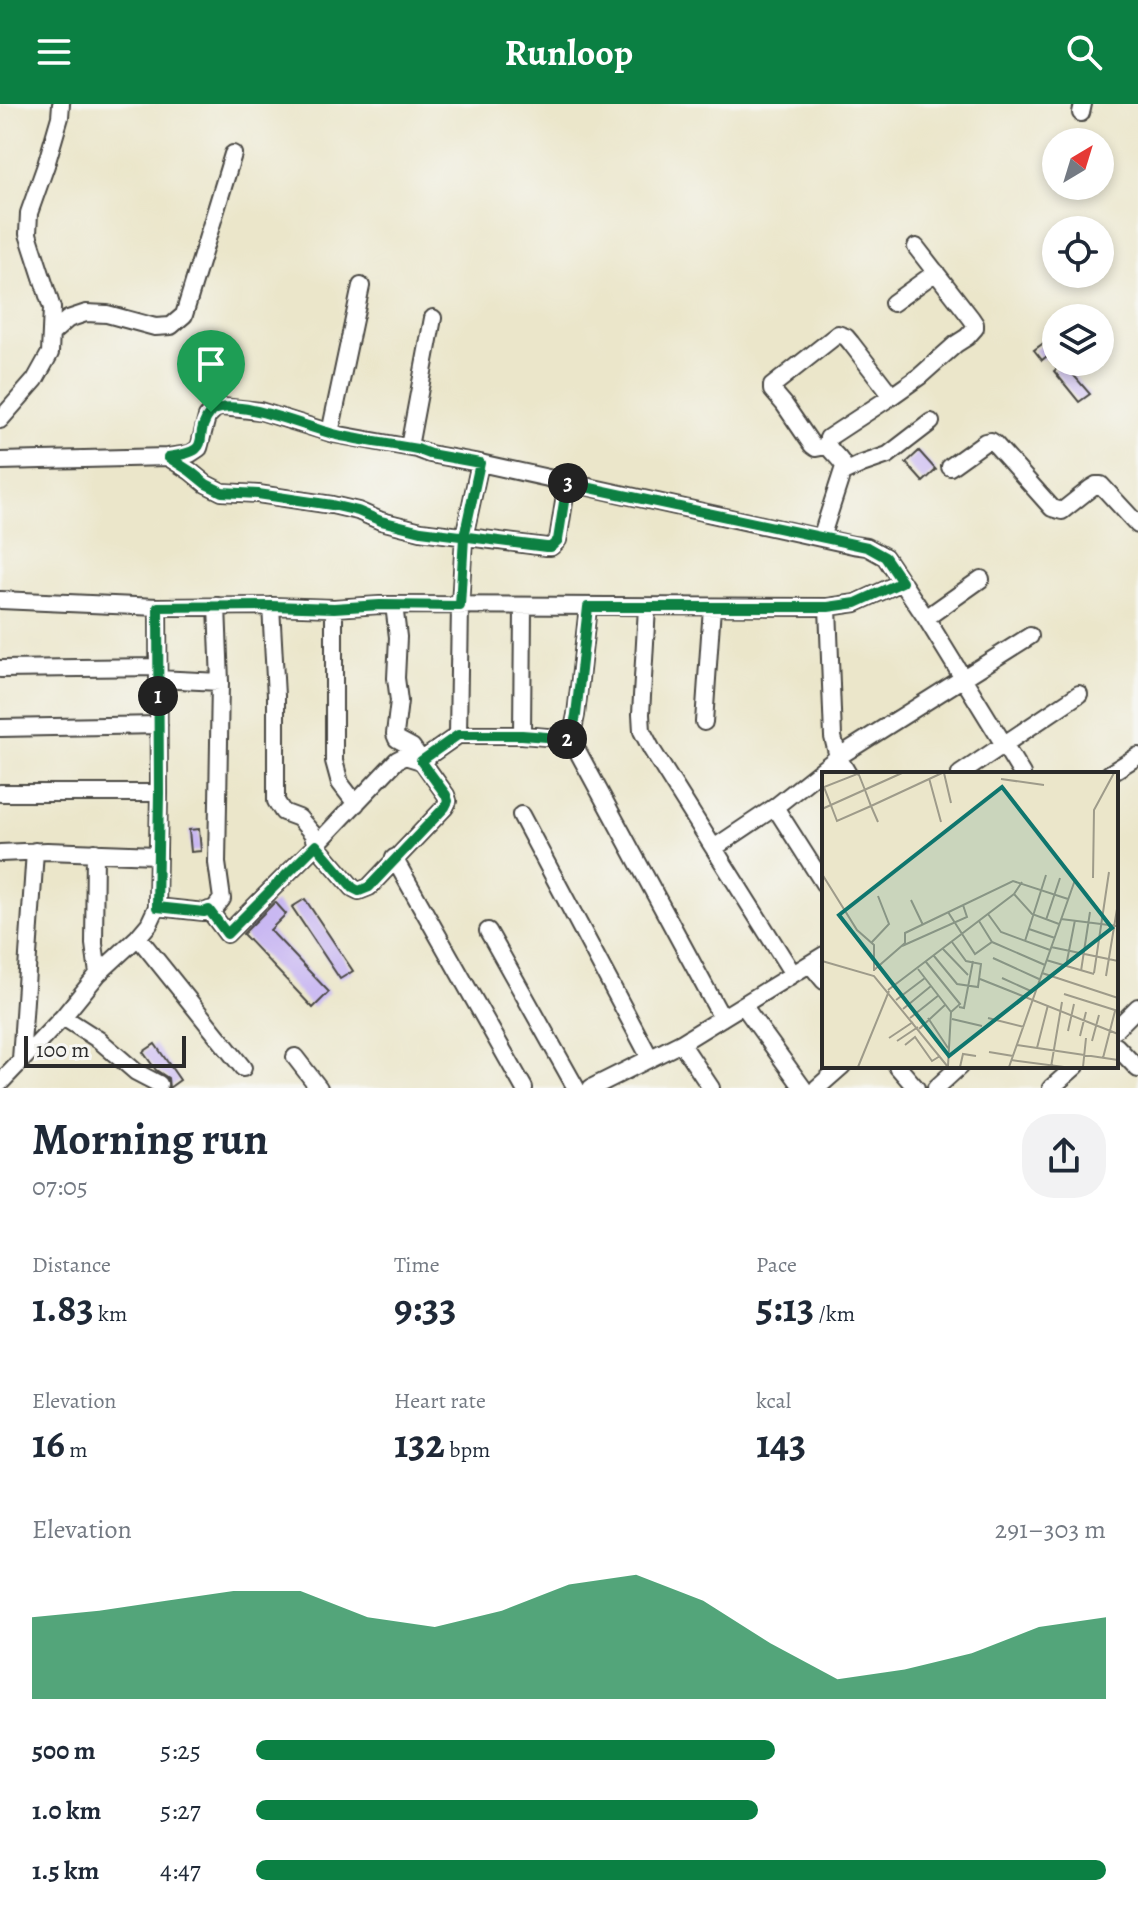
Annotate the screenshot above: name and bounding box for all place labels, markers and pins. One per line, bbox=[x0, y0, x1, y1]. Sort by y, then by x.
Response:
pin bbox=[177, 330, 245, 412]
pin: 3 bbox=[548, 463, 588, 503]
pin: 1 bbox=[138, 676, 178, 716]
pin: 2 bbox=[547, 719, 587, 759]

